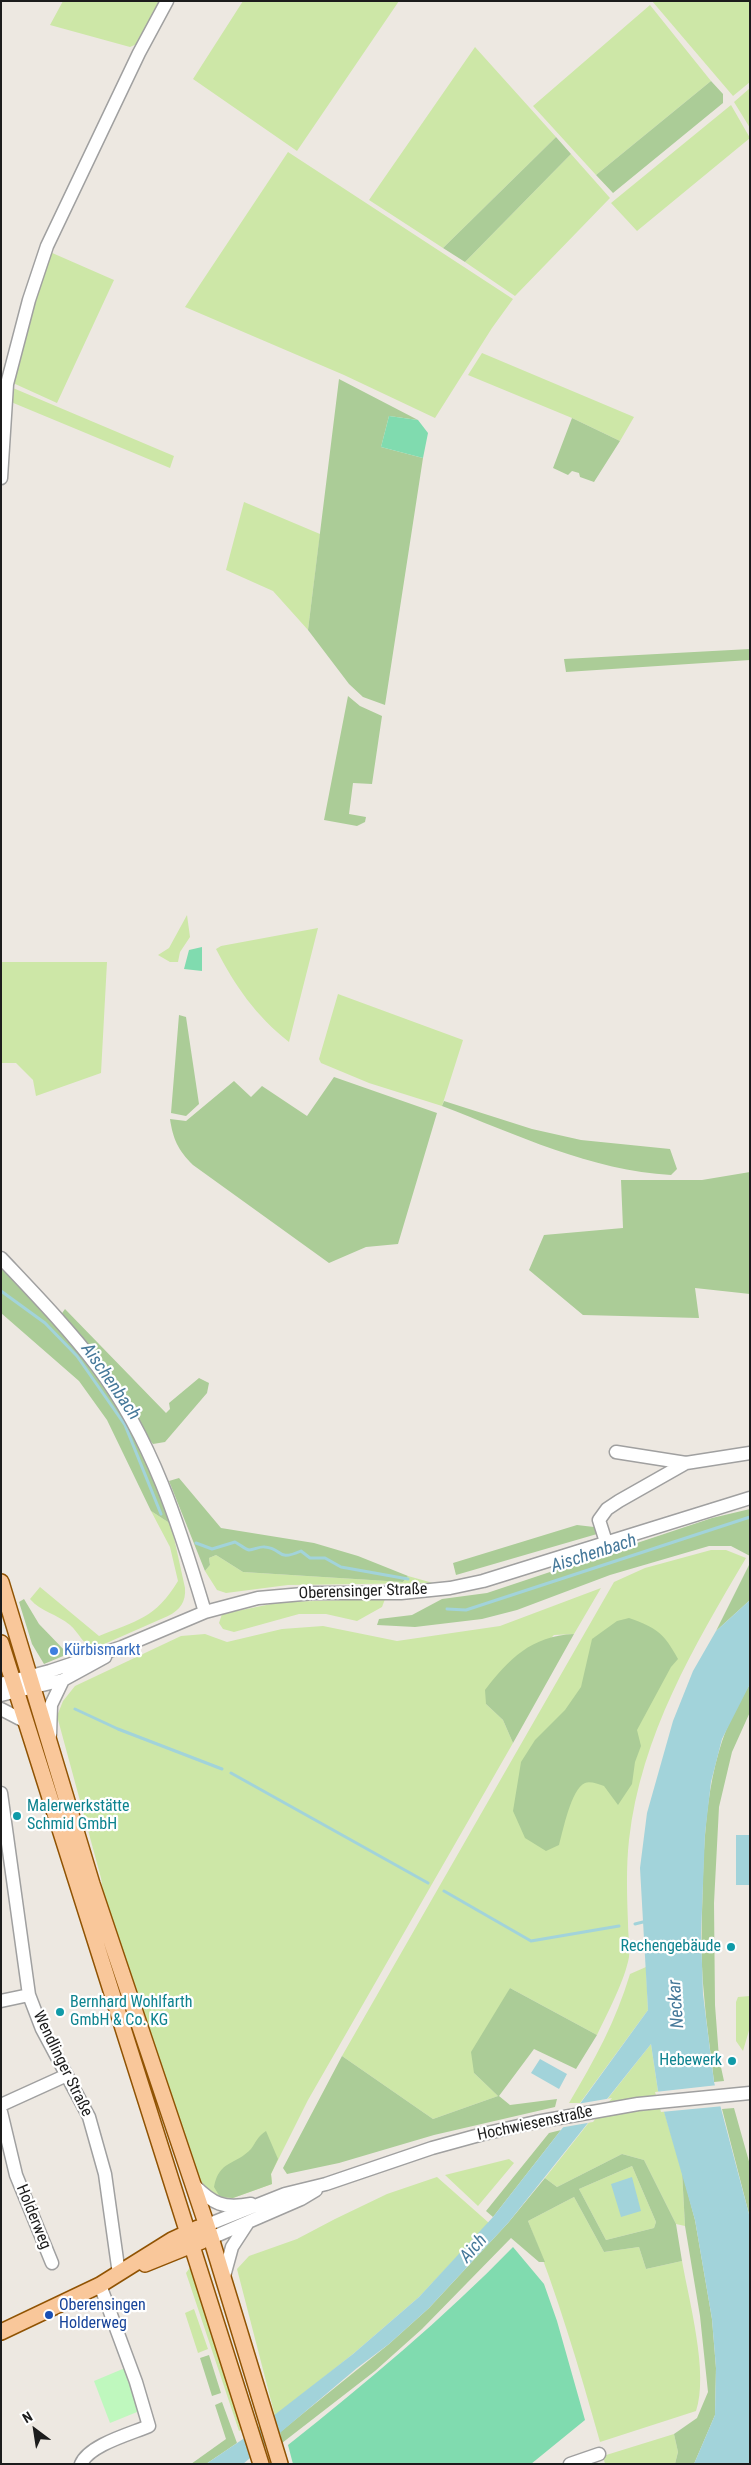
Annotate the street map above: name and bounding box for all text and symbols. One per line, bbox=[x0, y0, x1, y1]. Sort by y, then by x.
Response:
water label: Aischenbach bbox=[76, 1339, 144, 1425]
water label: Aischenbach bbox=[549, 1530, 639, 1578]
street label: Oberensinger Straße bbox=[298, 1580, 428, 1604]
place label: Kürbismarkt bbox=[64, 1641, 141, 1661]
marker: Kürbismarkt bbox=[48, 1645, 60, 1657]
place label: Malerwerkstätte Schmid GmbH bbox=[27, 1797, 130, 1835]
marker: Malerwerkstätte Schmid GmbH bbox=[11, 1810, 23, 1822]
place label: Rechengebäude bbox=[621, 1937, 721, 1957]
marker: Rechengebäude bbox=[725, 1941, 737, 1953]
water label: Neckar bbox=[665, 1979, 689, 2029]
place label: Bernhard Wohlfarth GmbH & Co. KG bbox=[70, 1993, 192, 2031]
marker: Bernhard Wohlfarth GmbH & Co. KG bbox=[54, 2006, 66, 2018]
street label: Wendlinger Straße bbox=[28, 2008, 96, 2120]
place label: Hebewerk bbox=[659, 2051, 722, 2071]
marker: Hebewerk bbox=[726, 2055, 738, 2067]
street label: Hochwiesenstraße bbox=[476, 2102, 594, 2146]
street label: Holderweg bbox=[11, 2182, 55, 2252]
water label: Aich bbox=[456, 2230, 492, 2268]
place label: Oberensingen Holderweg bbox=[59, 2296, 146, 2334]
marker: Oberensingen Holderweg bbox=[43, 2309, 55, 2321]
north arrow bbox=[10, 2405, 60, 2455]
text: N bbox=[19, 2408, 35, 2426]

